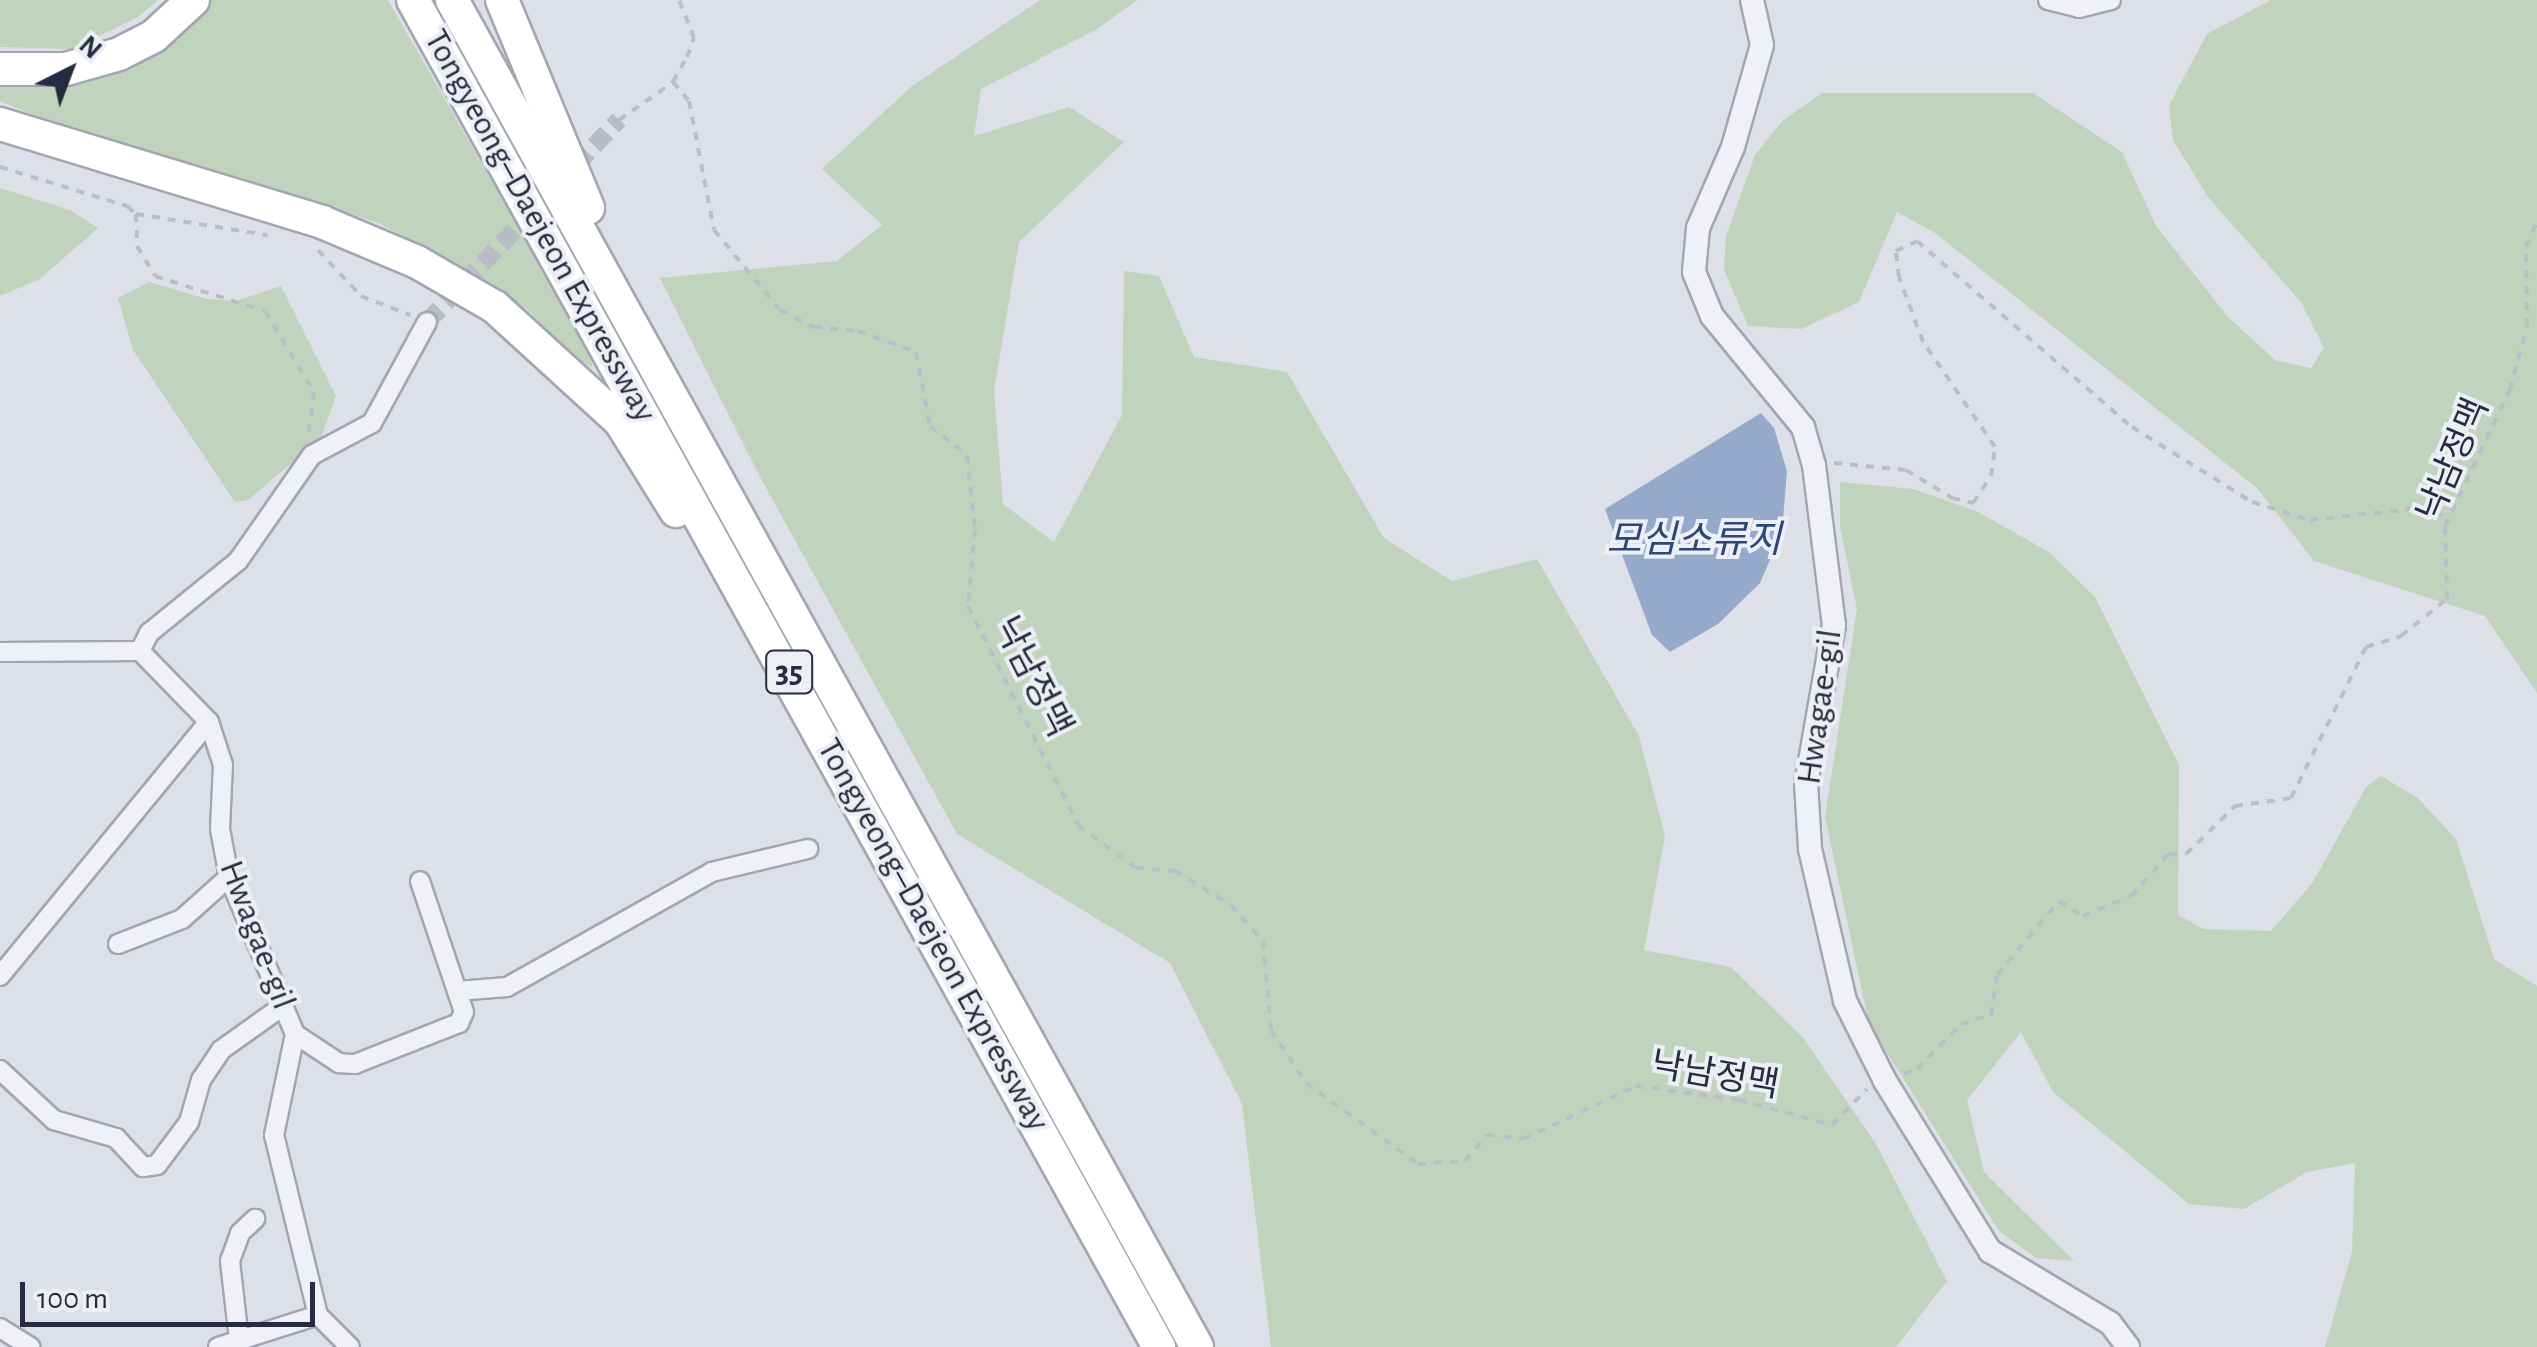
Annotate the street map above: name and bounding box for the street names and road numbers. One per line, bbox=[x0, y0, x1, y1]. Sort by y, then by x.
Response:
street label: Tongyeong–Daejeon Expressway bbox=[414, 22, 666, 430]
street label: 낙남정맥 bbox=[2410, 393, 2498, 527]
street label: 낙남정맥 bbox=[984, 610, 1080, 744]
street label: Hwagae-gil bbox=[1788, 627, 1852, 787]
road number: 35 bbox=[764, 645, 814, 699]
street label: Tongyeong–Daejeon Expressway bbox=[807, 731, 1059, 1139]
street label: Hwagae-gil bbox=[209, 855, 305, 1015]
street label: 낙남정맥 bbox=[1648, 1044, 1782, 1108]

